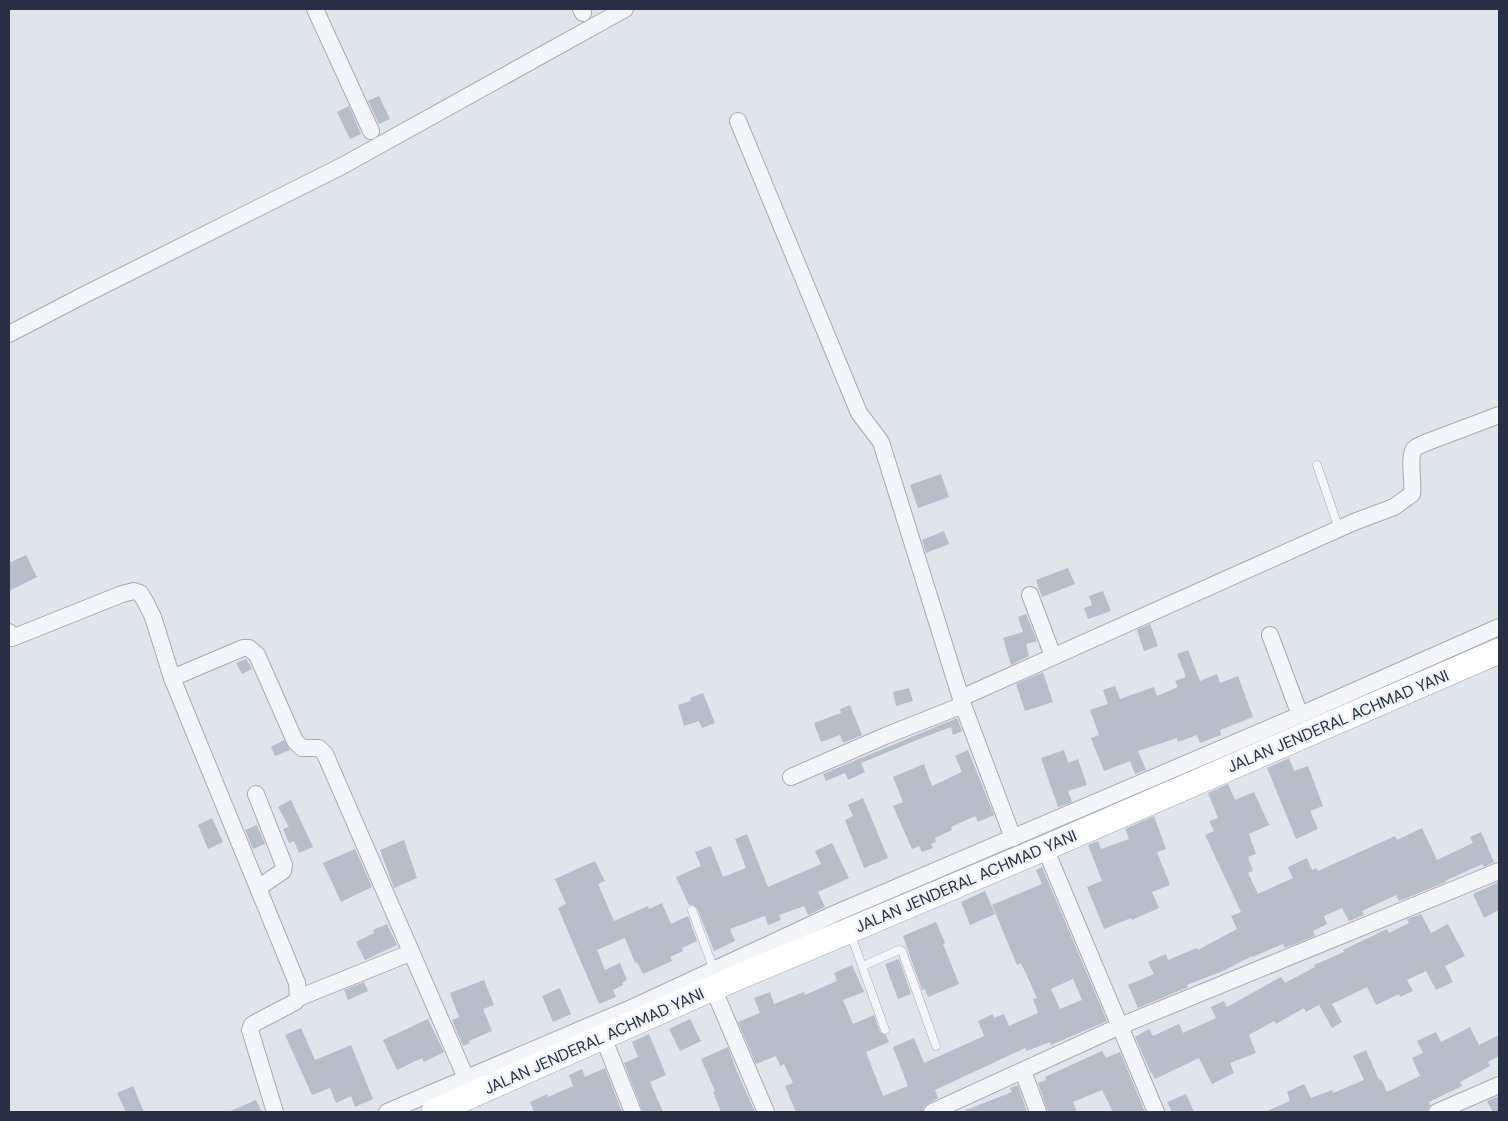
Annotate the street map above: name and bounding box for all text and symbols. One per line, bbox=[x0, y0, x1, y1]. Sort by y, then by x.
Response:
street label: JALAN JENDERAL ACHMAD YANI bbox=[1224, 665, 1452, 777]
street label: JALAN JENDERAL ACHMAD YANI bbox=[852, 825, 1080, 937]
street label: JALAN JENDERAL ACHMAD YANI bbox=[481, 983, 707, 1099]

